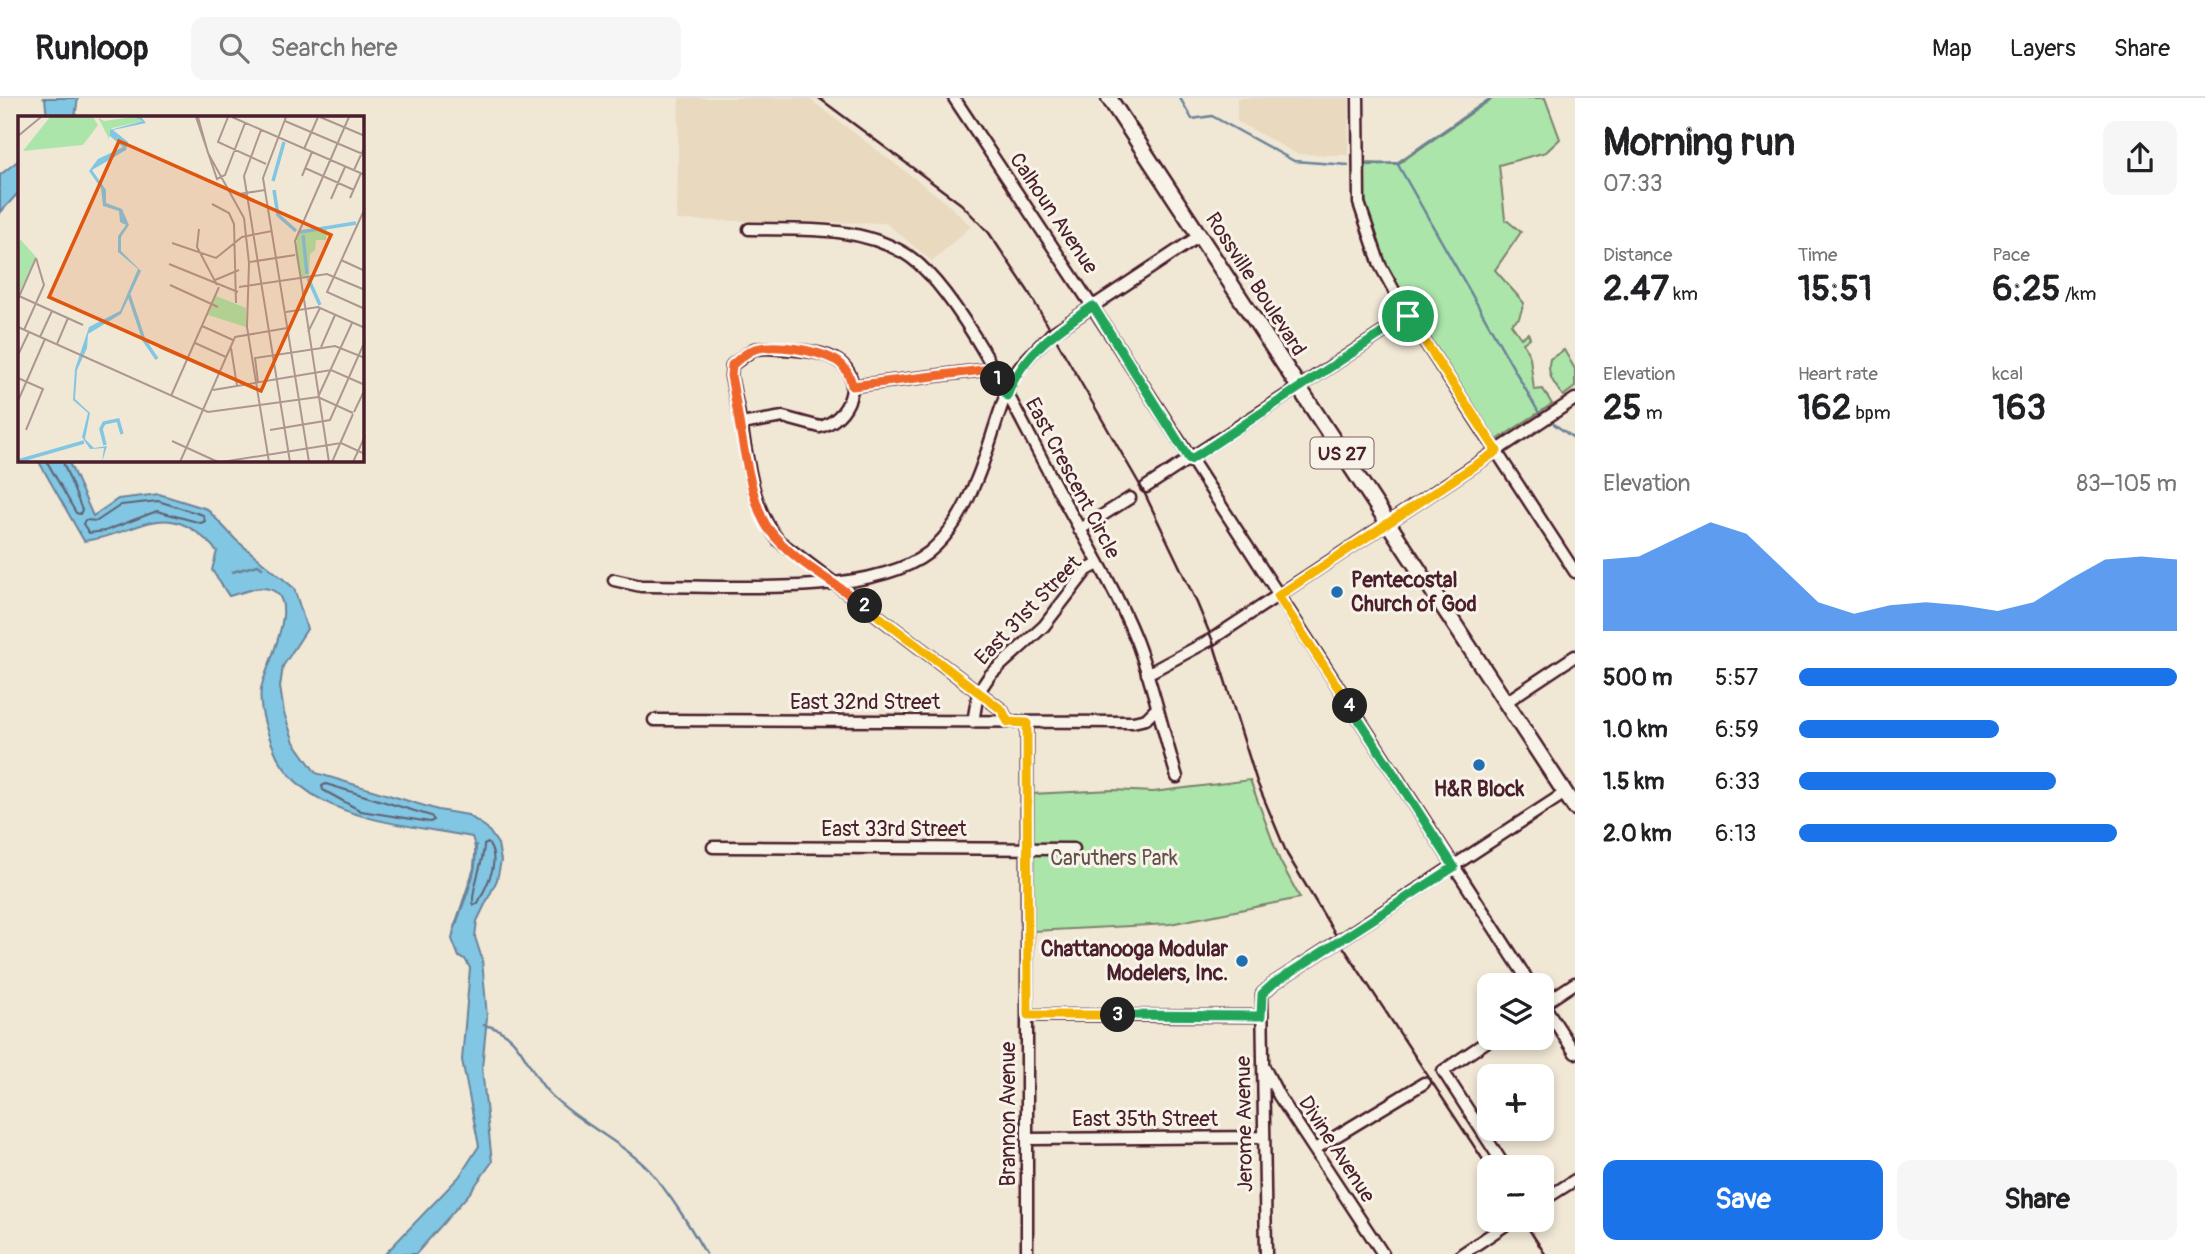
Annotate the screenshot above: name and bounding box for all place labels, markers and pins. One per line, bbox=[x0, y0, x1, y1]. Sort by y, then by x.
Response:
pin bbox=[1378, 286, 1438, 346]
pin: 1 bbox=[981, 362, 1016, 396]
place label: Pentecostal Church of God bbox=[1351, 567, 1477, 618]
marker: Pentecostal Church of God bbox=[1329, 584, 1345, 600]
pin: 2 bbox=[848, 588, 882, 624]
pin: 4 bbox=[1332, 688, 1368, 724]
marker: H&R Block bbox=[1471, 757, 1487, 773]
place label: H&R Block bbox=[1434, 776, 1525, 803]
place label: Chattanooga Modular Modelers, Inc. bbox=[1041, 936, 1228, 987]
marker: Chattanooga Modular Modelers, Inc. bbox=[1234, 953, 1250, 969]
pin: 3 bbox=[1100, 998, 1136, 1032]

